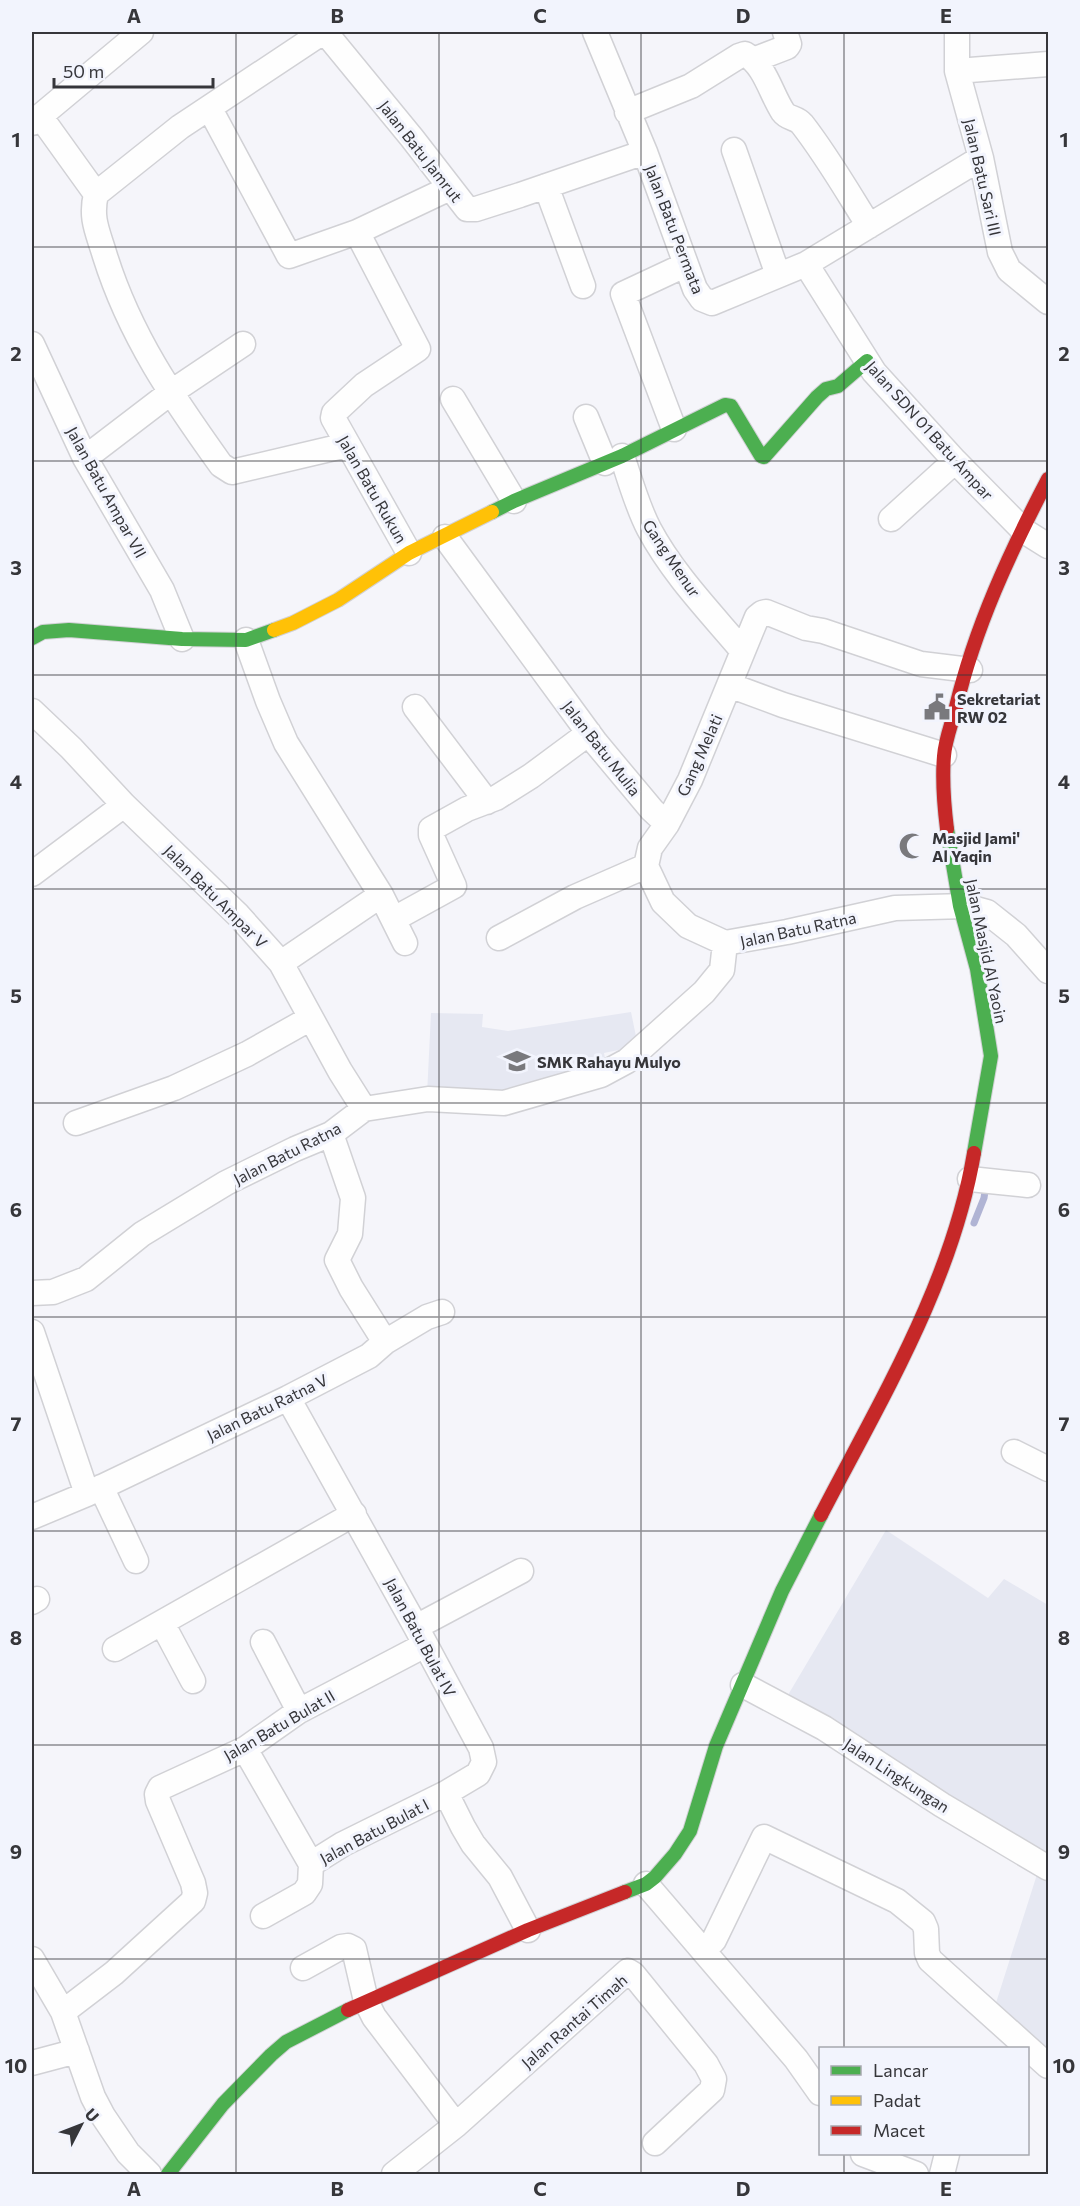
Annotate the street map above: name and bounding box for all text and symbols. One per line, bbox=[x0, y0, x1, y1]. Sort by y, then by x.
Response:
text: A bbox=[127, 3, 141, 27]
text: B bbox=[330, 3, 344, 27]
text: C bbox=[533, 3, 547, 27]
text: D bbox=[736, 3, 750, 27]
text: E bbox=[940, 3, 952, 27]
scale bar bbox=[54, 51, 213, 89]
text: 50 m bbox=[63, 60, 104, 82]
street label: Jalan Batu Jamrut bbox=[375, 96, 467, 206]
street label: Jalan Batu Sari III bbox=[960, 117, 1006, 237]
text: 1 bbox=[11, 127, 21, 151]
text: 1 bbox=[1059, 127, 1069, 151]
street label: Jalan Batu Permata bbox=[642, 162, 708, 296]
text: 2 bbox=[10, 341, 22, 365]
text: 2 bbox=[1058, 341, 1070, 365]
street label: Jalan SDN 01 Batu Ampar bbox=[862, 356, 998, 504]
street label: Jalan Batu Ampar VII bbox=[63, 423, 151, 561]
street label: Jalan Batu Rukun bbox=[334, 432, 412, 546]
street label: Gang Menur bbox=[639, 516, 705, 601]
text: 3 bbox=[10, 555, 22, 579]
text: 3 bbox=[1058, 555, 1070, 579]
place label: Sekretariat RW 02 bbox=[957, 689, 1041, 726]
public building icon: Sekretariat RW 02 bbox=[922, 692, 952, 722]
street label: Jalan Batu Mulia bbox=[559, 697, 645, 799]
street label: Gang Melati bbox=[672, 711, 726, 799]
text: 4 bbox=[10, 769, 22, 793]
text: 4 bbox=[1058, 769, 1070, 793]
place label: Masjid Jami' Al Yaqin bbox=[932, 828, 1020, 865]
mosque icon: Masjid Jami' Al Yaqin bbox=[897, 831, 927, 861]
street label: Jalan Batu Ampar V bbox=[160, 840, 272, 952]
street label: Jalan Masjid Al Yaoin bbox=[962, 877, 1012, 1025]
street label: Jalan Batu Ratna bbox=[738, 907, 858, 951]
text: 5 bbox=[10, 983, 22, 1007]
text: 5 bbox=[1058, 983, 1070, 1007]
school or university icon: SMK Rahayu Mulyo bbox=[502, 1046, 532, 1076]
place label: SMK Rahayu Mulyo bbox=[537, 1052, 681, 1071]
street label: Jalan Batu Ratna bbox=[230, 1118, 344, 1188]
text: 6 bbox=[10, 1197, 22, 1221]
text: 6 bbox=[1058, 1197, 1070, 1221]
street label: Jalan Batu Ratna V bbox=[203, 1369, 331, 1445]
text: 7 bbox=[11, 1411, 22, 1435]
text: 7 bbox=[1059, 1411, 1070, 1435]
street label: Jalan Batu Bulat IV bbox=[382, 1574, 460, 1700]
text: 8 bbox=[10, 1625, 22, 1649]
text: 8 bbox=[1058, 1625, 1070, 1649]
street label: Jalan Batu Bulat II bbox=[220, 1685, 338, 1765]
street label: Jalan Lingkungan bbox=[841, 1734, 953, 1816]
street label: Jalan Batu Bulat I bbox=[316, 1794, 432, 1868]
text: 9 bbox=[10, 1839, 22, 1863]
text: 9 bbox=[1058, 1839, 1070, 1863]
street label: Jalan Rantai Timah bbox=[517, 1970, 631, 2072]
legend bbox=[819, 2047, 1029, 2155]
text: 10 bbox=[5, 2053, 27, 2077]
text: 10 bbox=[1053, 2053, 1075, 2077]
text: Lancar bbox=[873, 2059, 929, 2081]
text: Padat bbox=[873, 2089, 921, 2111]
north arrow bbox=[51, 2095, 111, 2155]
text: U bbox=[82, 2104, 103, 2125]
text: Macet bbox=[873, 2119, 925, 2141]
text: A bbox=[127, 2176, 141, 2200]
text: B bbox=[330, 2176, 344, 2200]
text: C bbox=[533, 2176, 547, 2200]
text: D bbox=[736, 2176, 750, 2200]
text: E bbox=[940, 2176, 952, 2200]

